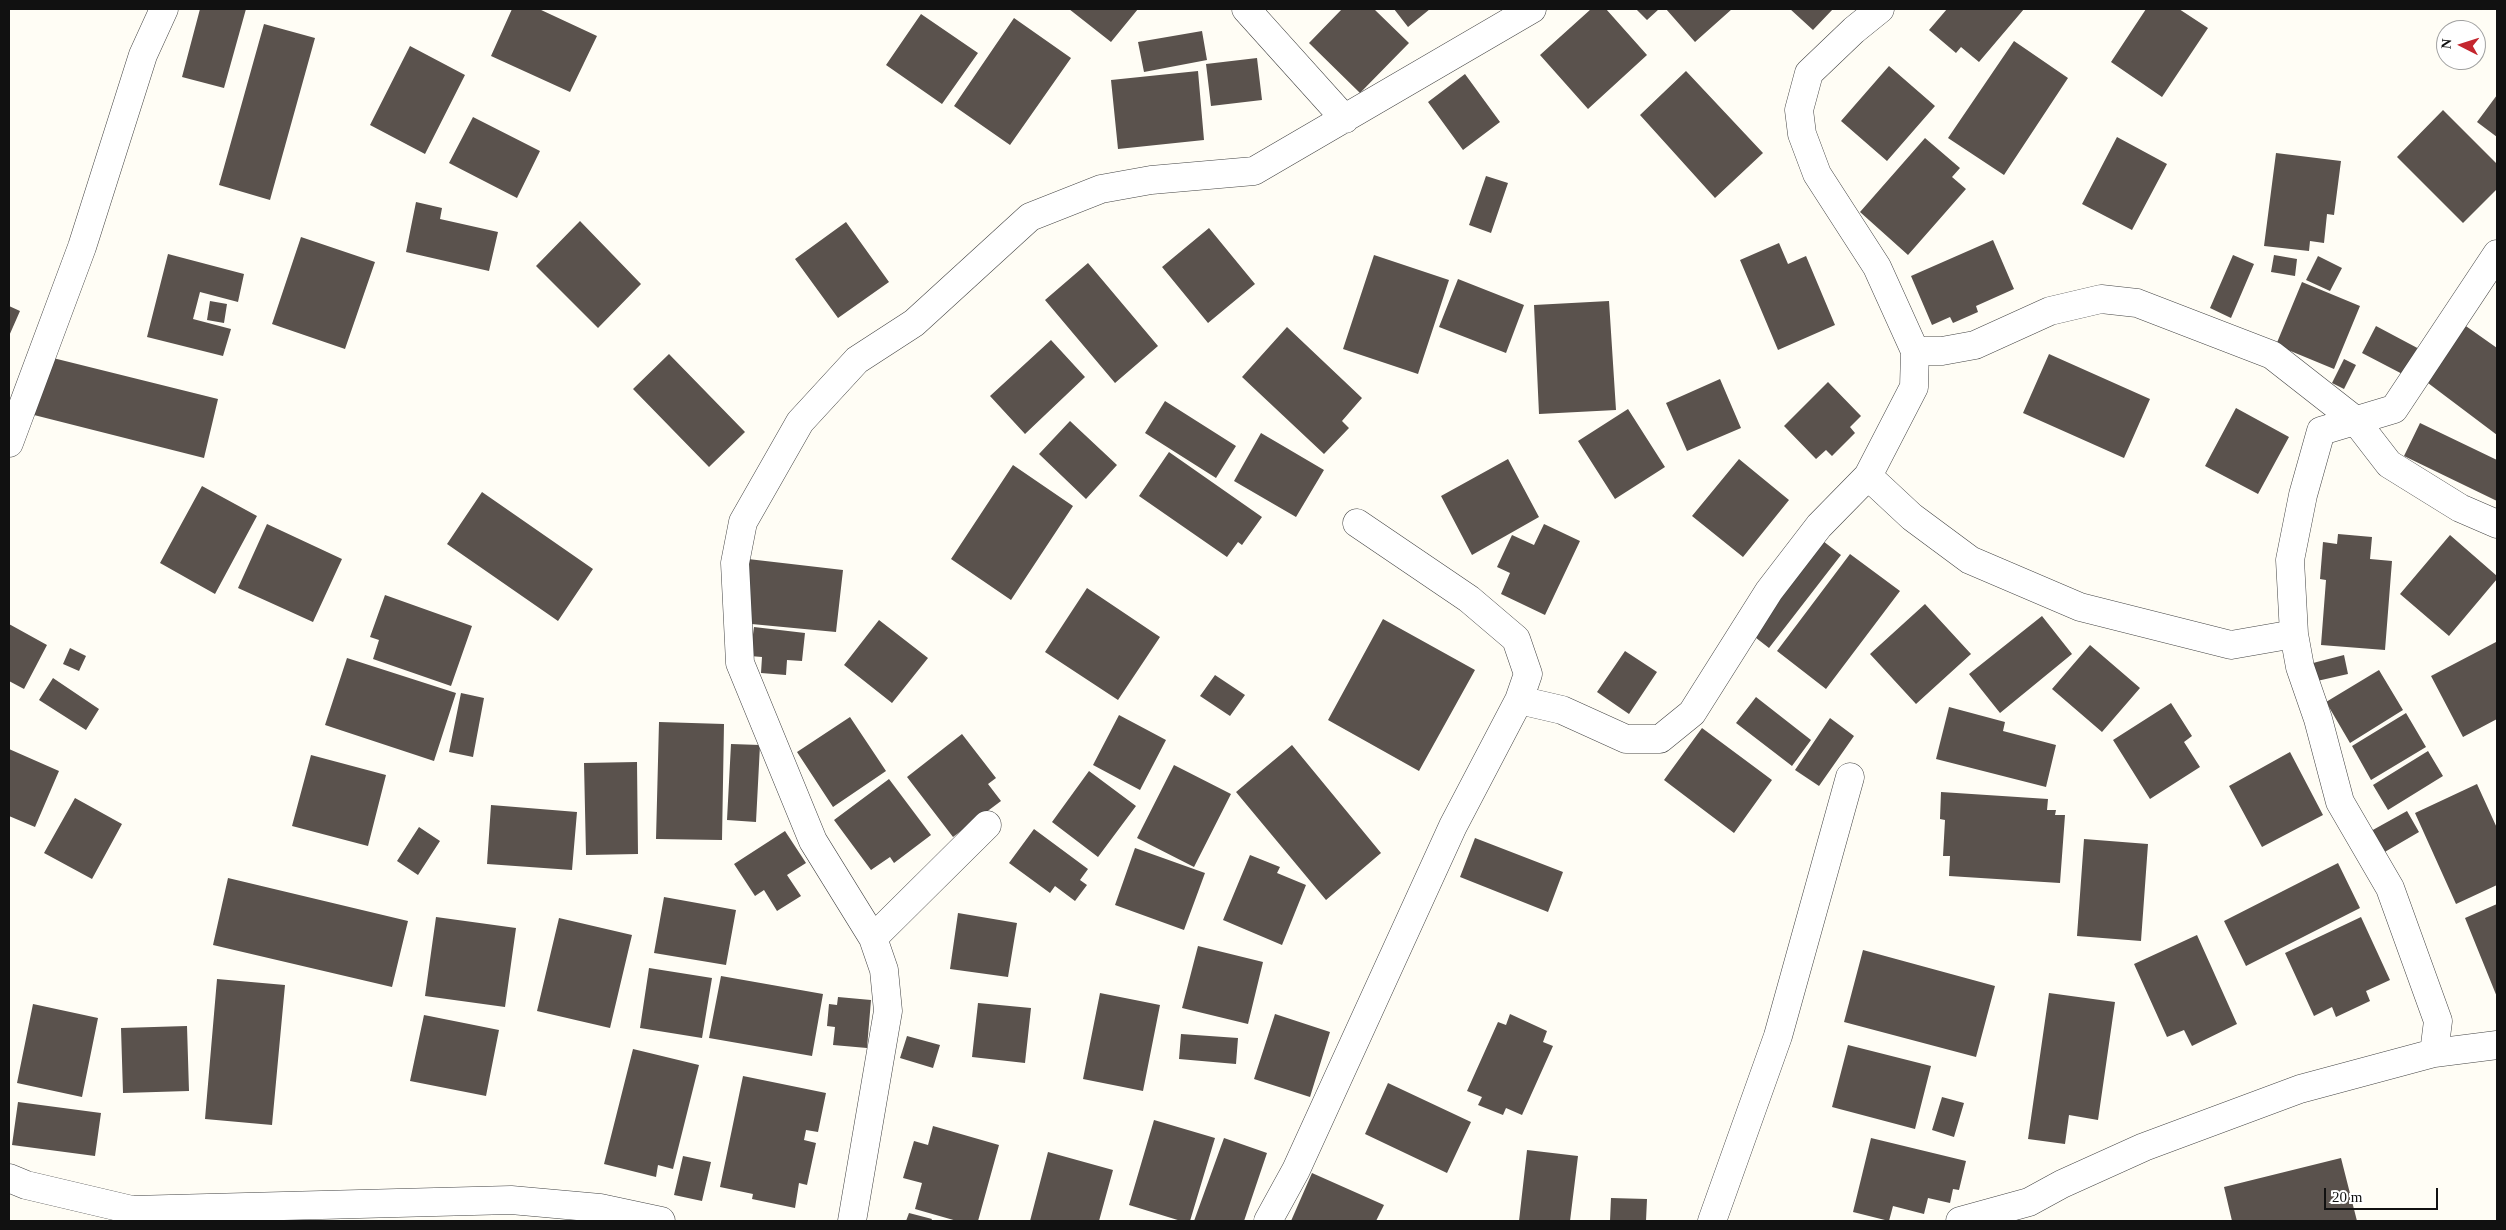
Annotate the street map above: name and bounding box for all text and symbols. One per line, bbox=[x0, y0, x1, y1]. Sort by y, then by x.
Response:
north arrow bbox=[2436, 20, 2486, 70]
text: N bbox=[2439, 38, 2454, 49]
scale bar bbox=[2326, 1178, 2440, 1210]
text: 20 m bbox=[2332, 1189, 2362, 1205]

